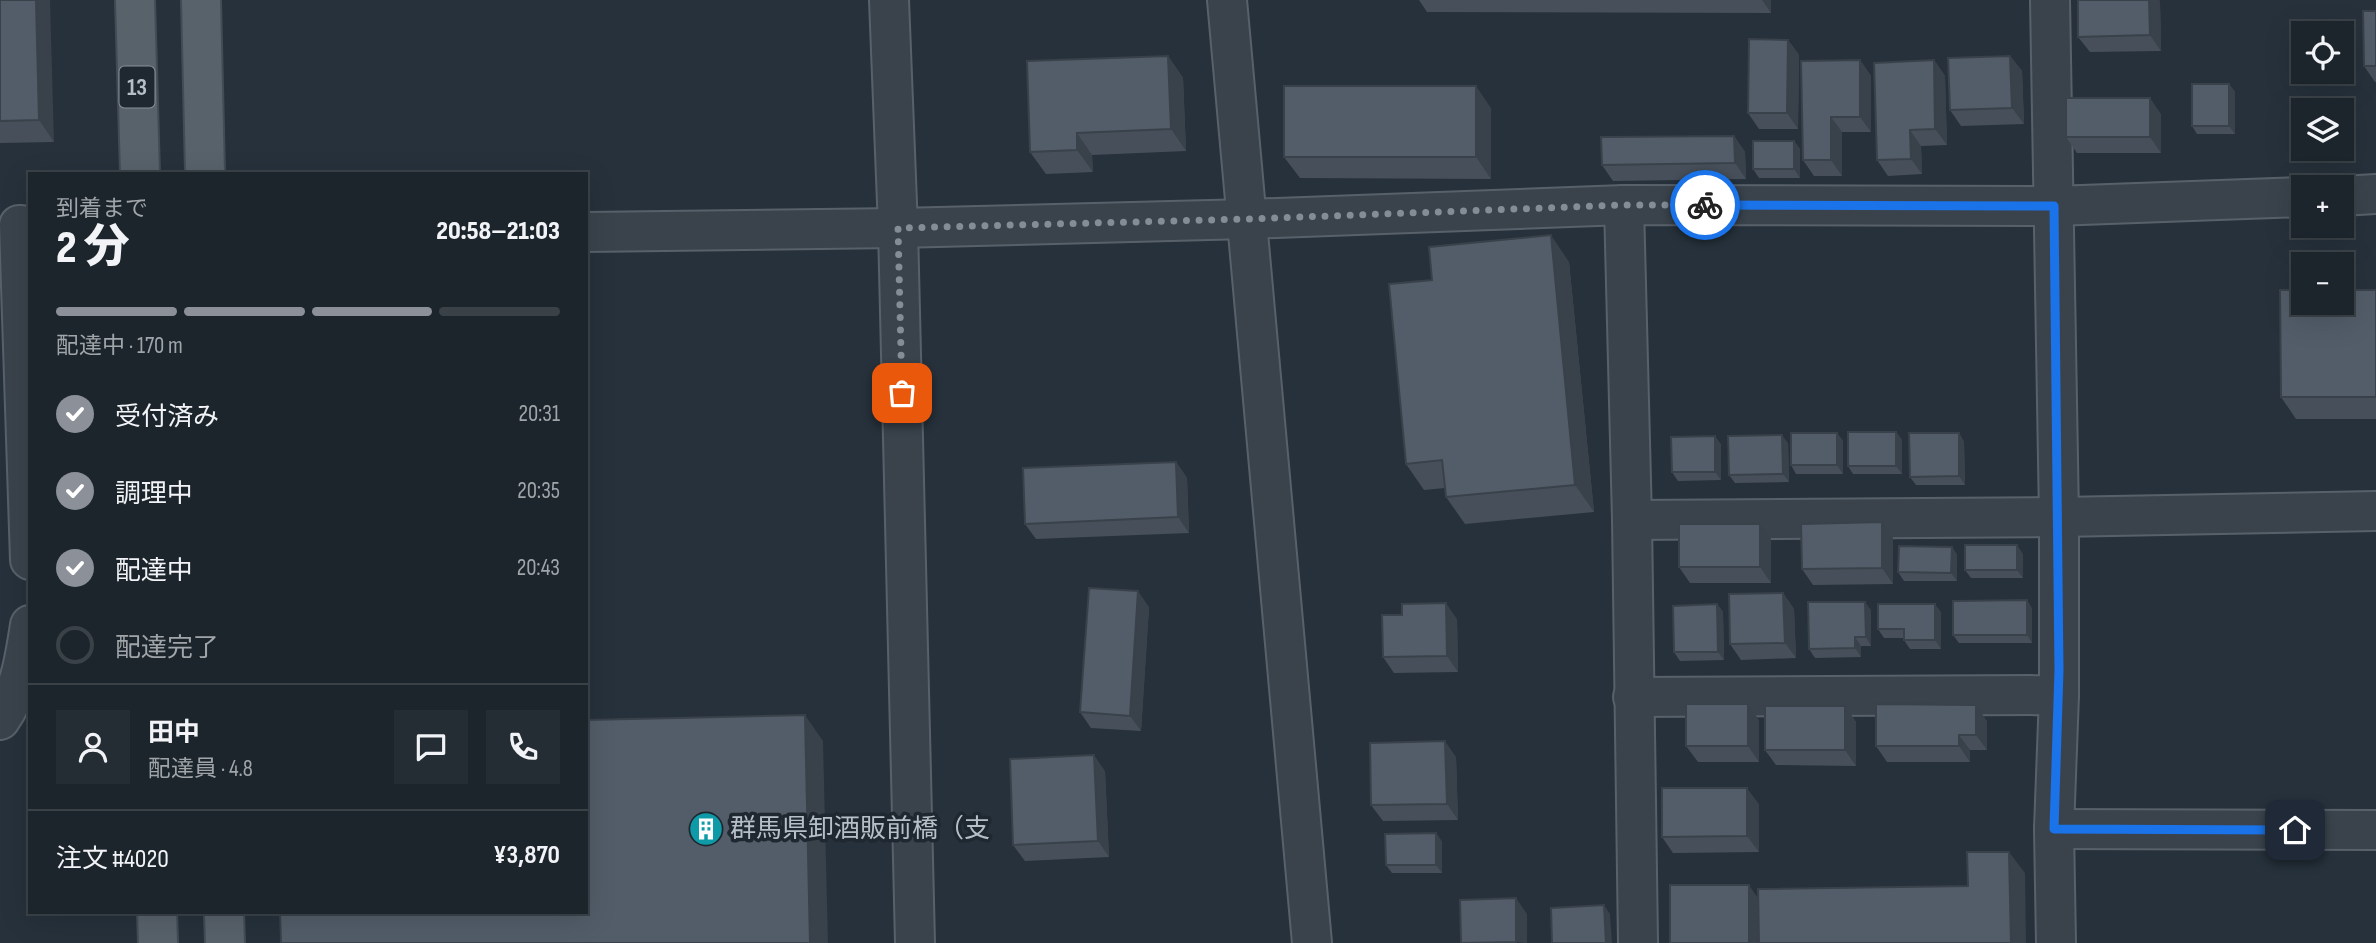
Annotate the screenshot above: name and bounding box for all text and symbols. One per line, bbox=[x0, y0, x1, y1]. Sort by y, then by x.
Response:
map controls bbox=[2291, 21, 2354, 315]
button: locate bbox=[2291, 21, 2354, 84]
road number: 13 bbox=[120, 66, 154, 108]
button: layers bbox=[2291, 98, 2354, 161]
courier bbox=[1670, 170, 1740, 240]
button: + bbox=[2291, 175, 2354, 238]
icon: bike bbox=[1686, 186, 1724, 224]
text: 到着まで bbox=[56, 195, 148, 223]
text: 20:58–21:03 bbox=[436, 216, 560, 247]
text: 2 分 bbox=[56, 221, 130, 276]
button: − bbox=[2291, 252, 2354, 315]
text: 配達中 · 170 m bbox=[56, 332, 183, 360]
pin bbox=[872, 363, 932, 423]
icon: bag bbox=[883, 374, 921, 412]
icon: check bbox=[56, 395, 94, 433]
text: 20:31 bbox=[519, 400, 560, 428]
text: 受付済み bbox=[115, 402, 219, 433]
icon: check bbox=[56, 472, 94, 510]
text: 20:35 bbox=[517, 477, 560, 505]
text: 調理中 bbox=[115, 479, 193, 510]
icon: check bbox=[56, 549, 94, 587]
text: 20:43 bbox=[517, 554, 560, 582]
text: 配達中 bbox=[115, 556, 193, 587]
text: 配達完了 bbox=[115, 633, 219, 664]
button: person bbox=[56, 710, 130, 784]
button: chat bbox=[394, 710, 468, 784]
button: phone bbox=[486, 710, 560, 784]
text: 田中 bbox=[148, 718, 200, 749]
text: 配達員 · 4.8 bbox=[148, 755, 253, 783]
pin bbox=[2265, 800, 2325, 860]
building icon: 群馬県卸酒販前橋（支 bbox=[687, 810, 725, 848]
icon: home bbox=[2276, 811, 2314, 849]
place label: 群馬県卸酒販前橋（支 bbox=[730, 814, 990, 845]
text: ¥3,870 bbox=[493, 840, 560, 871]
text: 注文 #4020 bbox=[56, 844, 169, 875]

